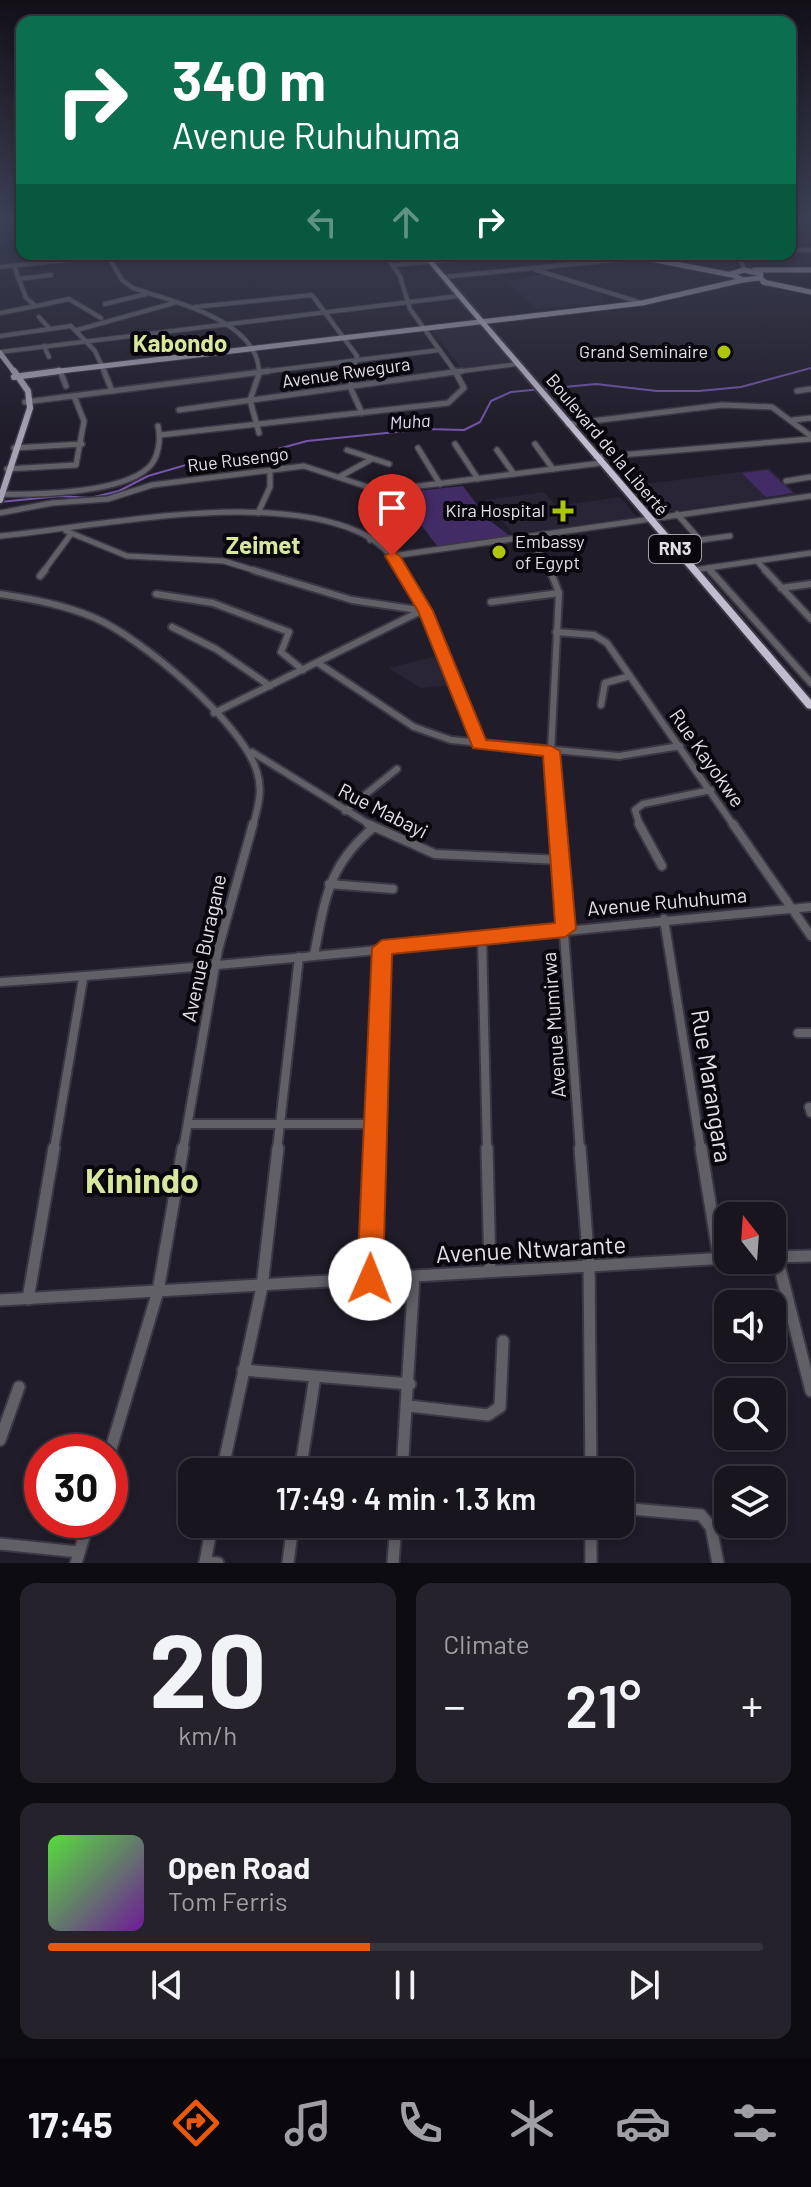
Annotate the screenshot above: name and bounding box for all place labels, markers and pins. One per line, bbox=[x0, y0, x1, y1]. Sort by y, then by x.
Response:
place label: Grand Seminaire bbox=[579, 340, 708, 362]
marker: Grand Seminaire bbox=[715, 343, 733, 361]
pin bbox=[358, 474, 426, 556]
place label: Kira Hospital bbox=[445, 499, 545, 521]
marker: Kira Hospital bbox=[552, 500, 574, 522]
place label: Embassy of Egypt bbox=[515, 530, 585, 573]
marker: Embassy of Egypt bbox=[490, 543, 508, 561]

